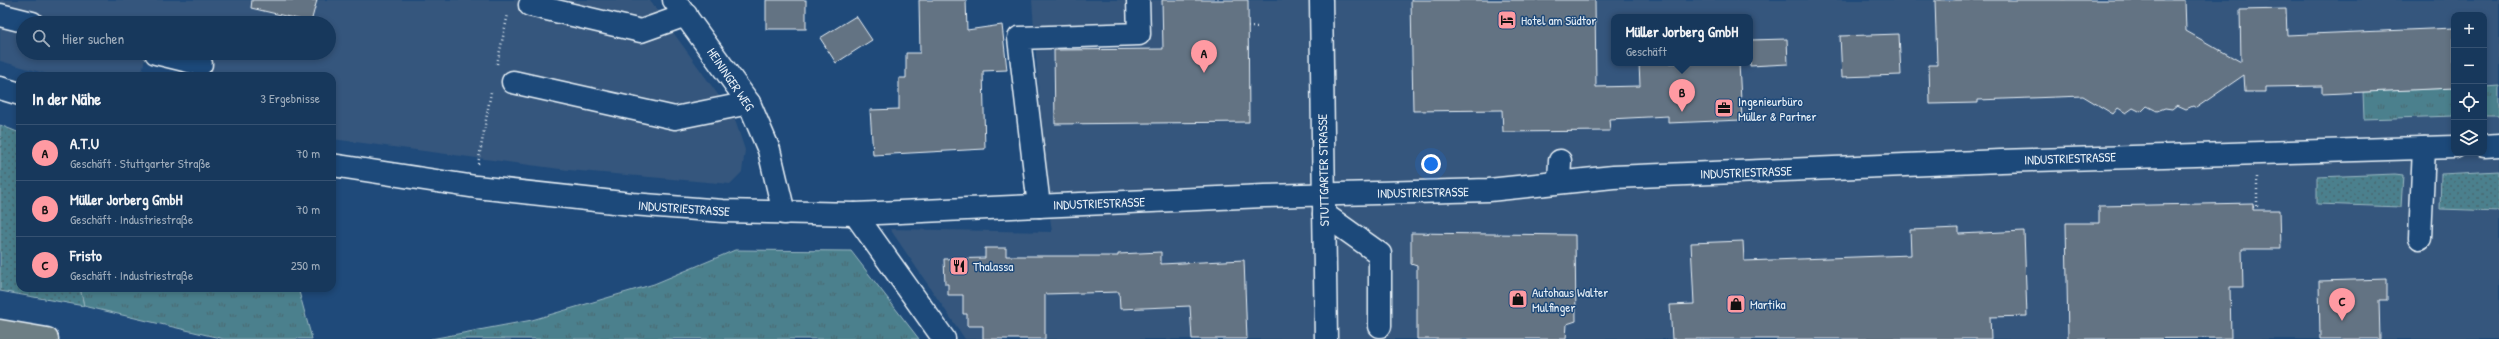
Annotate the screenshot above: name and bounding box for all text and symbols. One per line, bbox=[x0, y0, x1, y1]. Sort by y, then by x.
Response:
hotel icon: Hotel am Südtor bbox=[1496, 9, 1518, 31]
place label: Hotel am Südtor bbox=[1521, 11, 1596, 29]
map controls bbox=[2451, 12, 2487, 156]
button: + bbox=[2451, 12, 2487, 48]
popup bbox=[1611, 14, 1753, 66]
search box bbox=[16, 16, 336, 60]
text: Müller Jorberg GmbH bbox=[1626, 21, 1738, 42]
icon: search bbox=[30, 27, 52, 49]
text: Hier suchen bbox=[62, 28, 124, 49]
pin: A bbox=[1191, 40, 1217, 73]
text: Geschäft bbox=[1626, 42, 1667, 60]
street label: HEININGER WEG bbox=[703, 44, 759, 115]
button: − bbox=[2451, 48, 2487, 84]
pin: B bbox=[1669, 79, 1695, 112]
button: locate bbox=[2451, 84, 2487, 120]
text: In der Nähe bbox=[32, 87, 101, 110]
text: 3 Ergebnisse bbox=[260, 89, 320, 107]
place label: Ingenieurbüro Müller & Partner bbox=[1738, 92, 1816, 125]
office icon: Ingenieurbüro Müller & Partner bbox=[1713, 97, 1735, 119]
street label: STUTTGARTER STRASSE bbox=[1313, 113, 1333, 226]
button: layers bbox=[2451, 120, 2487, 156]
text: A.T.U bbox=[70, 133, 99, 154]
text: A bbox=[42, 144, 48, 162]
text: 70 m bbox=[296, 144, 320, 162]
street label: INDUSTRIESTRASSE bbox=[2024, 147, 2117, 169]
text: Geschäft · Stuttgarter Straße bbox=[70, 154, 210, 172]
your location bbox=[1421, 154, 1441, 174]
street label: INDUSTRIESTRASSE bbox=[1700, 161, 1793, 183]
street label: INDUSTRIESTRASSE bbox=[1377, 182, 1469, 202]
text: Müller Jorberg GmbH bbox=[70, 189, 183, 210]
street label: INDUSTRIESTRASSE bbox=[1053, 192, 1146, 214]
street label: INDUSTRIESTRASSE bbox=[637, 196, 731, 220]
text: B bbox=[42, 200, 48, 218]
text: 70 m bbox=[296, 200, 320, 218]
text: Geschäft · Industriestraße bbox=[70, 210, 193, 228]
text: Fristo bbox=[70, 245, 102, 266]
restaurant icon: Thalassa bbox=[948, 255, 970, 277]
text: C bbox=[41, 256, 49, 274]
text: 250 m bbox=[291, 256, 320, 274]
place label: Thalassa bbox=[973, 257, 1013, 275]
text: Geschäft · Industriestraße bbox=[70, 266, 193, 284]
place label: Autohaus Walter Mulfinger bbox=[1532, 283, 1608, 316]
shop icon: Autohaus Walter Mulfinger bbox=[1507, 288, 1529, 310]
pin: C bbox=[2329, 288, 2355, 321]
shop icon: Martika bbox=[1725, 293, 1747, 315]
place label: Martika bbox=[1750, 295, 1786, 313]

